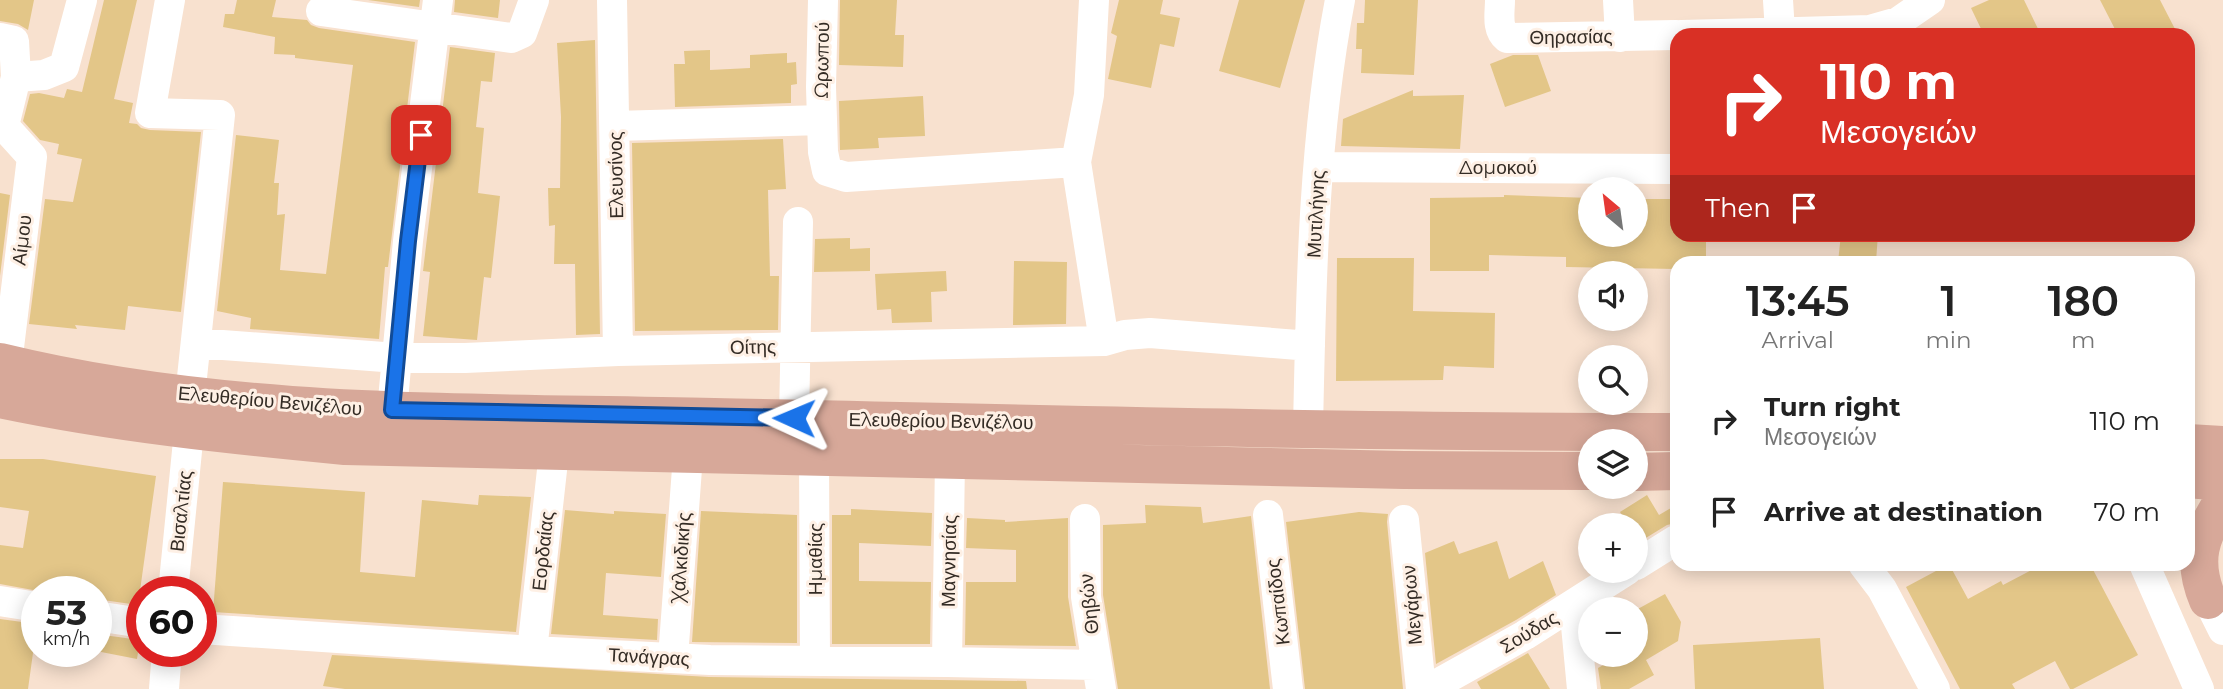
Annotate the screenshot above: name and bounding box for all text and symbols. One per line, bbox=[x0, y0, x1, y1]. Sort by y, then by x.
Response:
street label: Ωρωπού bbox=[810, 22, 834, 98]
street label: Θηρασίας bbox=[1529, 25, 1613, 49]
text: 110 m bbox=[1820, 52, 1957, 111]
icon: right bbox=[1705, 56, 1796, 147]
pin bbox=[391, 105, 451, 165]
text: Μεσογειών bbox=[1820, 112, 1977, 151]
icon: arrive bbox=[402, 116, 440, 154]
street label: Ελευσίνος bbox=[604, 131, 628, 219]
street label: Δομοκού bbox=[1459, 156, 1537, 179]
street label: Μυτιλήνης bbox=[1302, 169, 1330, 259]
north arrow bbox=[1578, 177, 1648, 247]
map controls bbox=[1578, 177, 1648, 667]
icon: arrive bbox=[1785, 189, 1823, 227]
text: Then bbox=[1705, 192, 1771, 224]
street label: Αίμου bbox=[7, 213, 37, 267]
button: sound bbox=[1578, 261, 1648, 331]
text: 13:45 bbox=[1746, 275, 1850, 327]
text: 1 bbox=[1941, 275, 1957, 327]
text: 180 bbox=[2047, 275, 2119, 327]
text: Arrival bbox=[1761, 326, 1834, 354]
text: min bbox=[1925, 326, 1972, 354]
text: m bbox=[2071, 326, 2096, 354]
street label: Οίτης bbox=[730, 335, 776, 359]
button: search bbox=[1578, 345, 1648, 415]
street label: Ελευθερίου Βενιζέλου bbox=[177, 381, 363, 421]
position arrow bbox=[757, 381, 831, 455]
text: Turn right bbox=[1764, 391, 1900, 423]
icon: right bbox=[1705, 402, 1743, 440]
text: 110 m bbox=[2090, 405, 2160, 437]
street label: Ελευθερίου Βενιζέλου bbox=[848, 408, 1034, 434]
text: Μεσογειών bbox=[1764, 423, 1877, 451]
button: layers bbox=[1578, 429, 1648, 499]
street label: Βισαλτίας bbox=[165, 469, 197, 553]
icon: arrive bbox=[1705, 493, 1743, 531]
text: Arrive at destination bbox=[1764, 496, 2043, 528]
text: 70 m bbox=[2094, 496, 2160, 528]
street label: Εορδαίας bbox=[527, 510, 559, 592]
street label: Χαλκιδικής bbox=[666, 511, 696, 606]
button: + bbox=[1578, 513, 1648, 583]
street label: Μαγνησίας bbox=[937, 515, 961, 607]
street label: Ημαθίας bbox=[804, 523, 827, 595]
street label: Κωπαίδος bbox=[1261, 558, 1295, 646]
street label: Μεγάρων bbox=[1397, 564, 1427, 646]
street label: Θηβών bbox=[1074, 573, 1104, 635]
speed limit sign: 60 bbox=[126, 576, 217, 667]
text: 53 bbox=[46, 591, 87, 634]
button: − bbox=[1578, 597, 1648, 667]
street label: Σούδας bbox=[1496, 606, 1562, 658]
text: km/h bbox=[42, 628, 91, 650]
street label: Τανάγρας bbox=[608, 643, 690, 671]

